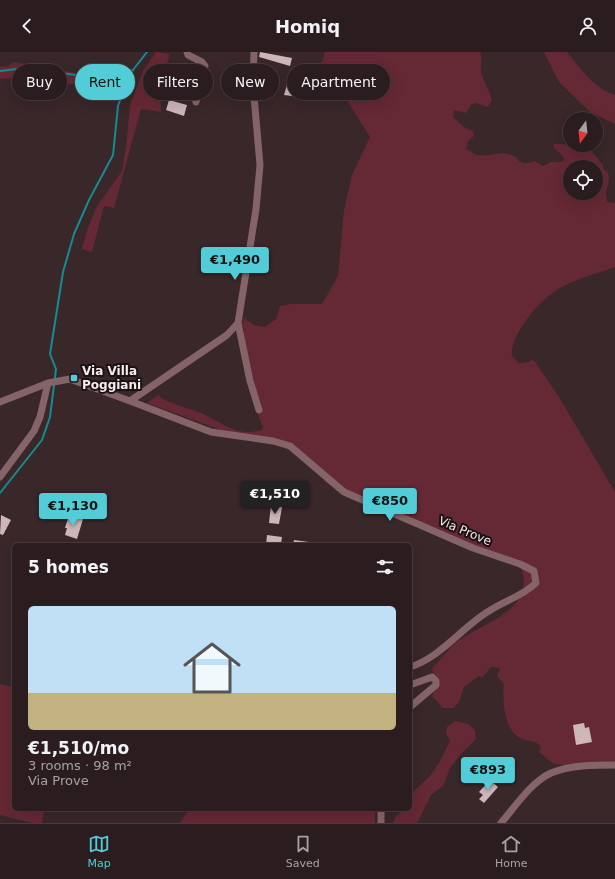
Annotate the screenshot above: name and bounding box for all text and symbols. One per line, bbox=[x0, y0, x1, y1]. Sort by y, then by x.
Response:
icon: back bbox=[16, 15, 38, 37]
icon: person bbox=[577, 15, 599, 37]
text: Homiq bbox=[275, 16, 340, 37]
chip: Buy bbox=[12, 64, 67, 100]
chip: Rent bbox=[75, 64, 135, 100]
chip: Filters bbox=[143, 64, 213, 100]
chip: New bbox=[221, 64, 279, 100]
chip: Apartment bbox=[287, 64, 390, 100]
north arrow bbox=[563, 112, 603, 152]
map controls bbox=[563, 112, 603, 200]
button: locate bbox=[563, 160, 603, 200]
pin: €1,490 bbox=[202, 247, 268, 281]
text: €1,490 bbox=[210, 252, 260, 267]
place label: Via Villa Poggiani bbox=[82, 364, 141, 392]
marker: Via Villa Poggiani bbox=[69, 373, 79, 383]
pin: €1,510 bbox=[242, 481, 308, 515]
text: €1,510 bbox=[250, 486, 300, 501]
pin: €850 bbox=[366, 488, 414, 522]
pin: €1,130 bbox=[40, 493, 106, 527]
text: €850 bbox=[372, 493, 408, 508]
text: €1,130 bbox=[48, 498, 98, 513]
street label: Via Prove bbox=[437, 514, 493, 548]
icon: filters bbox=[374, 556, 396, 578]
text: 5 homes bbox=[28, 557, 109, 577]
icon: home bbox=[176, 632, 248, 704]
text: €1,510/mo bbox=[28, 738, 129, 758]
pin: €893 bbox=[464, 757, 512, 791]
text: 3 rooms · 98 m² bbox=[28, 758, 132, 773]
text: €893 bbox=[470, 762, 506, 777]
text: Via Prove bbox=[28, 773, 89, 788]
tab: Map bbox=[88, 833, 111, 870]
tab: Saved bbox=[286, 833, 320, 870]
tab: Home bbox=[495, 833, 527, 870]

